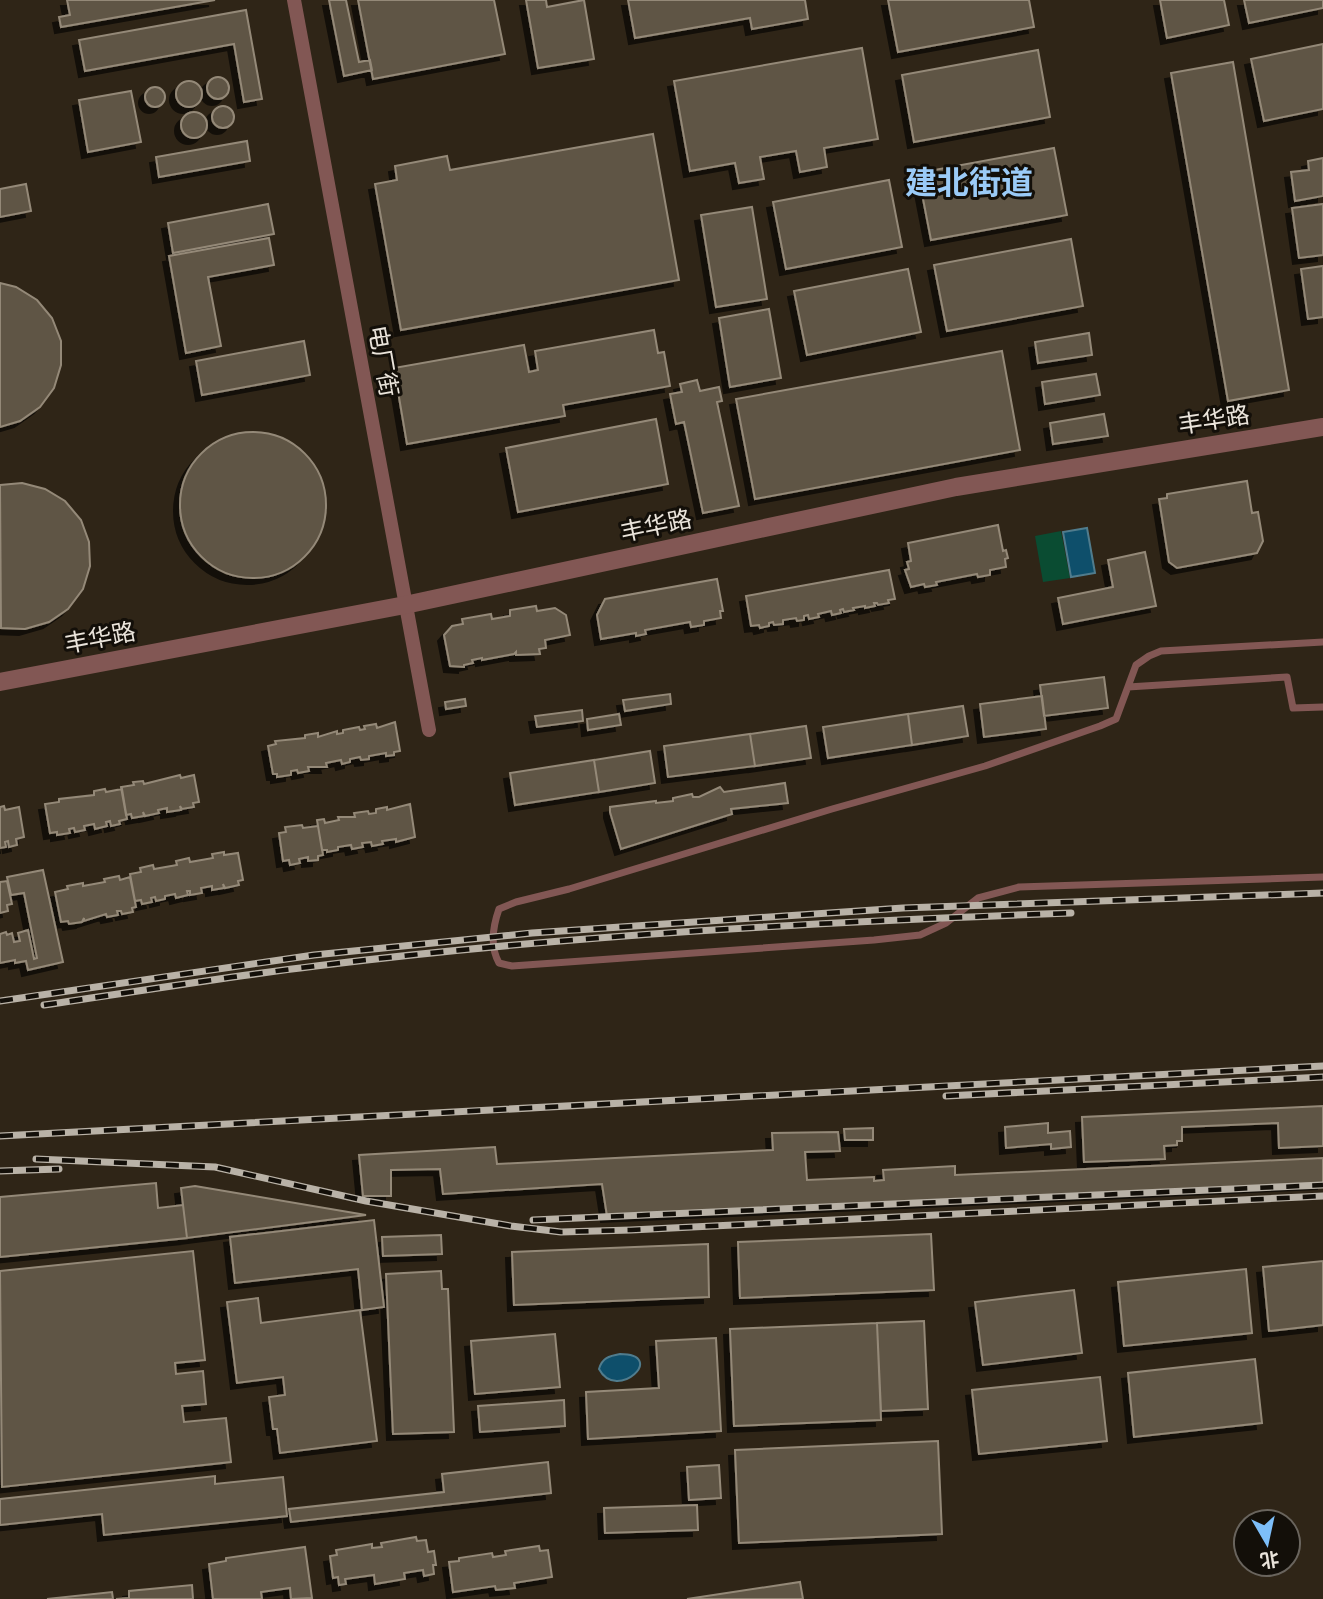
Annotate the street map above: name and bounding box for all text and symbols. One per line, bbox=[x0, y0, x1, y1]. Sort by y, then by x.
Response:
district label: 建北街道 bbox=[905, 166, 1033, 200]
street label: 电厂街 bbox=[364, 323, 402, 399]
street label: 丰华路 bbox=[1176, 402, 1252, 438]
street label: 丰华路 bbox=[618, 506, 694, 546]
street label: 丰华路 bbox=[62, 618, 138, 658]
north arrow bbox=[1232, 1508, 1302, 1578]
text: 北 bbox=[1259, 1547, 1280, 1570]

